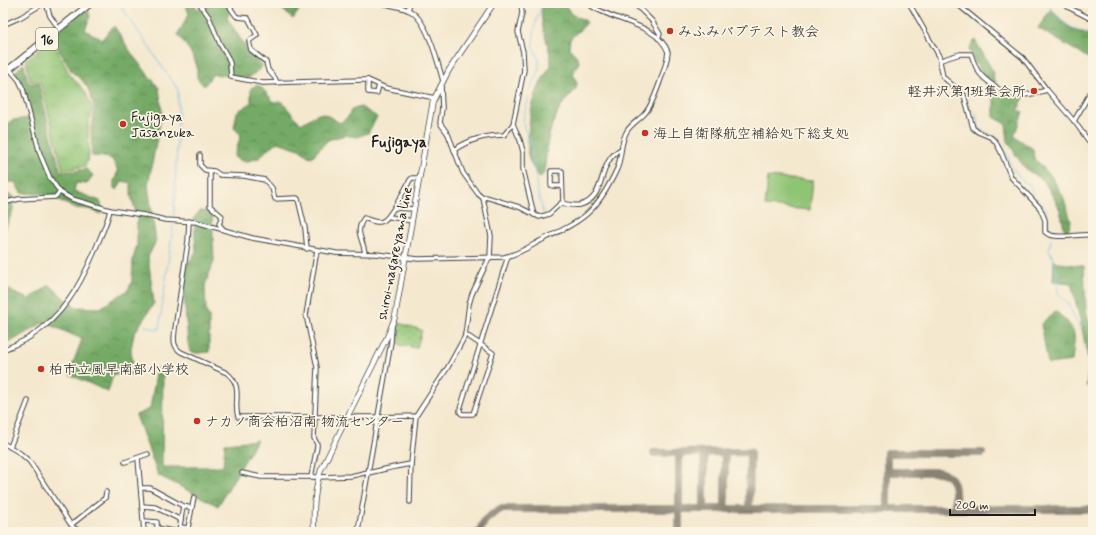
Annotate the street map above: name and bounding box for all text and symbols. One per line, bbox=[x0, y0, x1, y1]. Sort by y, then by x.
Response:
place label: みふみバプテスト教会 bbox=[678, 23, 819, 41]
marker: みふみバプテスト教会 bbox=[665, 26, 675, 36]
road number: 16 bbox=[36, 28, 58, 50]
place label: 軽井沢第1班集会所 bbox=[908, 83, 1026, 101]
marker: 軽井沢第1班集会所 bbox=[1029, 86, 1039, 96]
place label: Fujigaya Jūsanzuka bbox=[131, 108, 195, 142]
marker: Fujigaya Jūsanzuka bbox=[118, 119, 128, 129]
place label: 海上自衛隊航空補給処下総支処 bbox=[653, 125, 849, 143]
marker: 海上自衛隊航空補給処下総支処 bbox=[640, 128, 650, 138]
district label: Fujigaya bbox=[371, 133, 427, 155]
street label: shiroi-nagareyama line bbox=[373, 185, 419, 322]
place label: 柏市立風早南部小学校 bbox=[49, 361, 189, 379]
marker: 柏市立風早南部小学校 bbox=[36, 364, 46, 374]
place label: ナカノ商会柏沼南 物流センター bbox=[205, 413, 404, 431]
marker: ナカノ商会柏沼南 物流センター bbox=[192, 416, 202, 426]
scale bar bbox=[950, 491, 1035, 517]
text: 200 m bbox=[956, 498, 989, 514]

